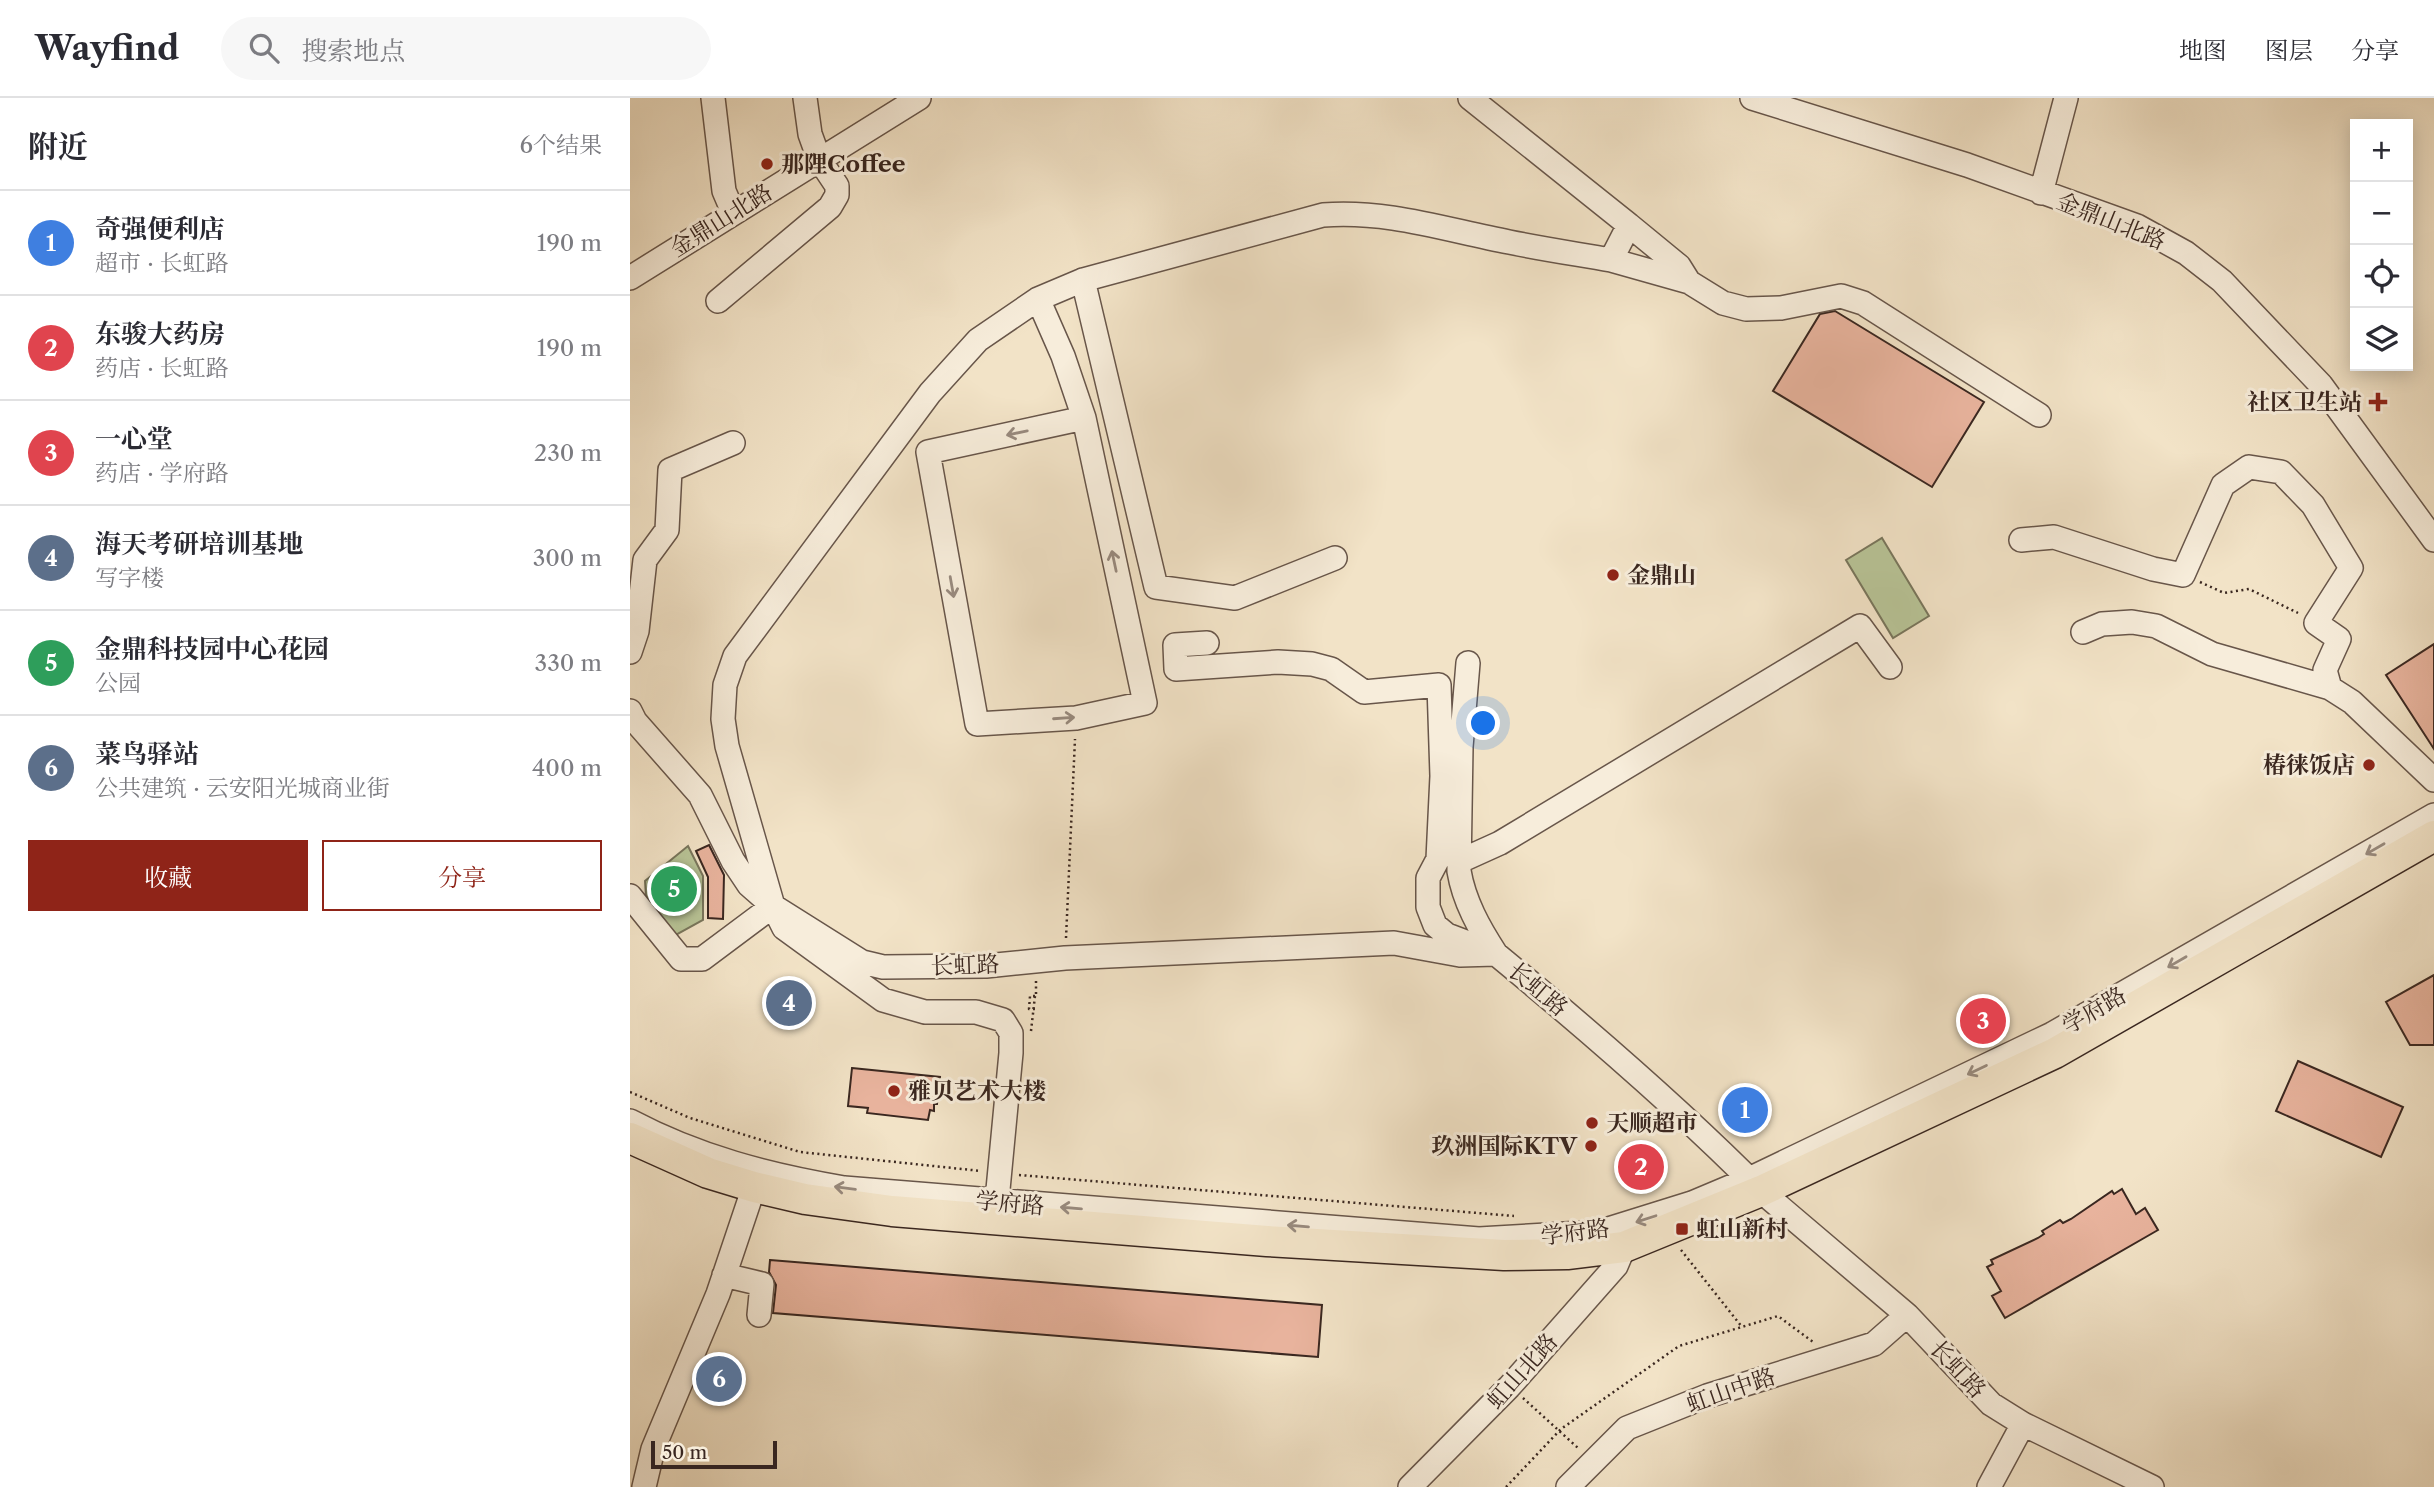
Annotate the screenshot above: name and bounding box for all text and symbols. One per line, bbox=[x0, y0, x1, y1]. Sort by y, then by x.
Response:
search box bbox=[221, 17, 711, 80]
text: Wayfind bbox=[35, 28, 179, 69]
icon: search bbox=[245, 29, 283, 67]
text: 搜索地点 bbox=[301, 35, 405, 67]
text: 地图 bbox=[2179, 36, 2227, 65]
text: 图层 bbox=[2265, 36, 2313, 65]
text: 分享 bbox=[2351, 36, 2399, 65]
map controls bbox=[2350, 119, 2413, 371]
button: + bbox=[2350, 119, 2413, 182]
text: 附近 bbox=[28, 128, 88, 165]
text: 6个结果 bbox=[520, 131, 602, 159]
place label: 那䧉Coffee bbox=[781, 150, 906, 178]
marker: 那䧉Coffee bbox=[759, 156, 775, 172]
street label: 金鼎山北路 bbox=[665, 178, 777, 262]
button: − bbox=[2350, 182, 2413, 245]
street label: 金鼎山北路 bbox=[2052, 186, 2170, 256]
text: 奇强便利店 bbox=[95, 213, 225, 245]
text: 1 bbox=[46, 229, 56, 257]
text: 190 m bbox=[537, 229, 602, 257]
button: locate bbox=[2350, 245, 2413, 308]
text: 超市 · 长虹路 bbox=[95, 249, 229, 277]
button: layers bbox=[2350, 308, 2413, 371]
text: 东骏大药房 bbox=[95, 318, 225, 350]
text: 2 bbox=[44, 334, 58, 362]
text: 190 m bbox=[537, 334, 602, 362]
text: 药店 · 长虹路 bbox=[95, 354, 229, 382]
place label: 社区卫生站 bbox=[2247, 388, 2362, 416]
marker: 社区卫生站 bbox=[2368, 392, 2388, 412]
text: 一心堂 bbox=[95, 423, 173, 455]
one-way arrow bbox=[1006, 426, 1029, 440]
text: 3 bbox=[45, 439, 58, 467]
text: 230 m bbox=[534, 439, 602, 467]
text: 药店 · 学府路 bbox=[95, 459, 229, 487]
text: 海天考研培训基地 bbox=[95, 528, 303, 560]
text: 4 bbox=[44, 544, 58, 572]
text: 300 m bbox=[533, 544, 602, 572]
one-way arrow bbox=[1107, 550, 1121, 573]
place label: 金鼎山 bbox=[1627, 561, 1696, 589]
text: 写字楼 bbox=[95, 564, 164, 592]
marker: 金鼎山 bbox=[1605, 567, 1621, 583]
one-way arrow bbox=[946, 575, 959, 598]
text: 金鼎科技园中心花园 bbox=[95, 633, 329, 665]
text: 5 bbox=[45, 649, 57, 677]
text: 330 m bbox=[535, 649, 602, 677]
text: 公园 bbox=[95, 669, 141, 697]
your location bbox=[1466, 706, 1500, 740]
one-way arrow bbox=[1052, 712, 1075, 725]
text: 菜鸟驿站 bbox=[95, 738, 199, 770]
place label: 椿徕饭店 bbox=[2263, 751, 2355, 779]
text: 6 bbox=[44, 754, 58, 782]
text: 400 m bbox=[532, 754, 602, 782]
marker: 椿徕饭店 bbox=[2361, 757, 2377, 773]
text: 公共建筑 · 云安阳光城商业街 bbox=[95, 774, 390, 802]
button: 收藏 bbox=[28, 840, 308, 911]
button: 分享 bbox=[322, 840, 602, 911]
one-way arrow bbox=[2365, 842, 2385, 856]
pin: 5 bbox=[651, 863, 697, 915]
street label: 长虹路 bbox=[930, 950, 1000, 980]
one-way arrow bbox=[2168, 955, 2188, 969]
street label: 长虹路 bbox=[1503, 956, 1573, 1022]
pin: 4 bbox=[766, 977, 812, 1029]
street label: 学府路 bbox=[2057, 981, 2131, 1039]
pin: 3 bbox=[1960, 995, 2006, 1047]
one-way arrow bbox=[1967, 1064, 1988, 1077]
place label: 雅贝艺术大楼 bbox=[908, 1077, 1046, 1105]
marker: 雅贝艺术大楼 bbox=[886, 1083, 902, 1099]
pin: 1 bbox=[1722, 1084, 1768, 1136]
place label: 天顺超市 bbox=[1606, 1109, 1698, 1137]
marker: 天顺超市 bbox=[1584, 1115, 1600, 1131]
place label: 玖洲国际KTV bbox=[1431, 1132, 1578, 1160]
marker: 玖洲国际KTV bbox=[1583, 1138, 1599, 1154]
pin: 2 bbox=[1618, 1141, 1664, 1193]
one-way arrow bbox=[834, 1181, 857, 1194]
street label: 学府路 bbox=[974, 1186, 1046, 1220]
one-way arrow bbox=[1061, 1201, 1083, 1214]
street label: 学府路 bbox=[1539, 1214, 1611, 1250]
one-way arrow bbox=[1635, 1214, 1657, 1226]
place label: 虹山新村 bbox=[1696, 1215, 1788, 1243]
one-way arrow bbox=[1287, 1219, 1310, 1232]
marker: 虹山新村 bbox=[1674, 1221, 1690, 1237]
street label: 虹山北路 bbox=[1481, 1327, 1563, 1415]
street label: 长虹路 bbox=[1924, 1334, 1992, 1404]
pin: 6 bbox=[696, 1353, 742, 1405]
street label: 虹山中路 bbox=[1683, 1362, 1779, 1418]
scale bar bbox=[651, 1438, 777, 1470]
text: 50 m bbox=[662, 1441, 707, 1464]

